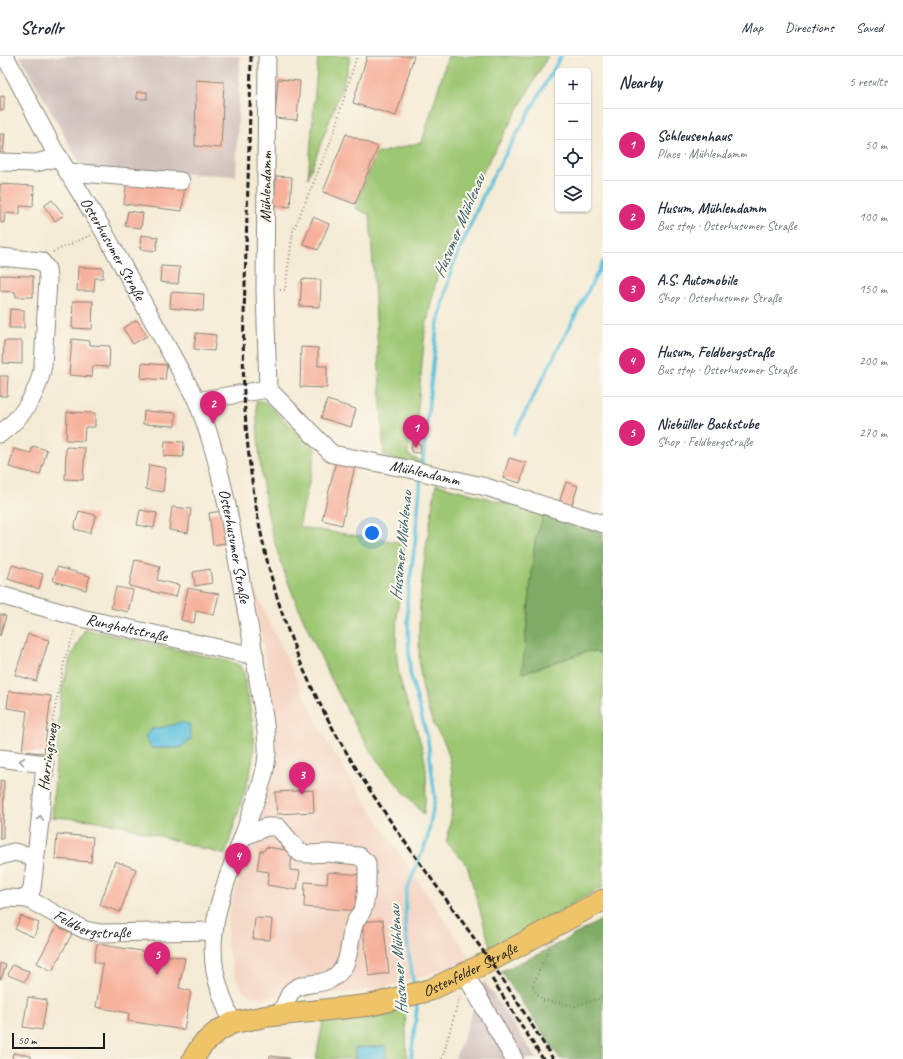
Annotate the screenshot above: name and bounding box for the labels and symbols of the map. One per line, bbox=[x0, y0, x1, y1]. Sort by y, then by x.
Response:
street label: Mühlendamm bbox=[255, 150, 277, 223]
water label: Husumer Mühlenau bbox=[428, 169, 491, 281]
street label: Osterhusumer Straße bbox=[75, 194, 151, 305]
pin: 2 bbox=[200, 391, 226, 424]
pin: 1 bbox=[403, 415, 429, 448]
street label: Mühlendamm bbox=[388, 455, 463, 491]
street label: Osterhusumer Straße bbox=[214, 487, 255, 606]
water label: Husumer Mühlenau bbox=[385, 488, 417, 602]
your location bbox=[362, 523, 382, 543]
street label: Rungholtstraße bbox=[84, 609, 171, 647]
street label: Harringsweg bbox=[33, 721, 63, 792]
one-way arrow bbox=[19, 757, 25, 766]
pin: 3 bbox=[289, 762, 315, 795]
one-way arrow bbox=[35, 815, 44, 821]
pin: 4 bbox=[225, 843, 251, 876]
water label: Husumer Mühlenau bbox=[384, 902, 412, 1015]
street label: Feldbergstraße bbox=[50, 905, 132, 943]
street label: Ostenfelder Straße bbox=[421, 937, 522, 1001]
pin: 5 bbox=[144, 942, 170, 975]
scale bar bbox=[12, 1031, 105, 1050]

